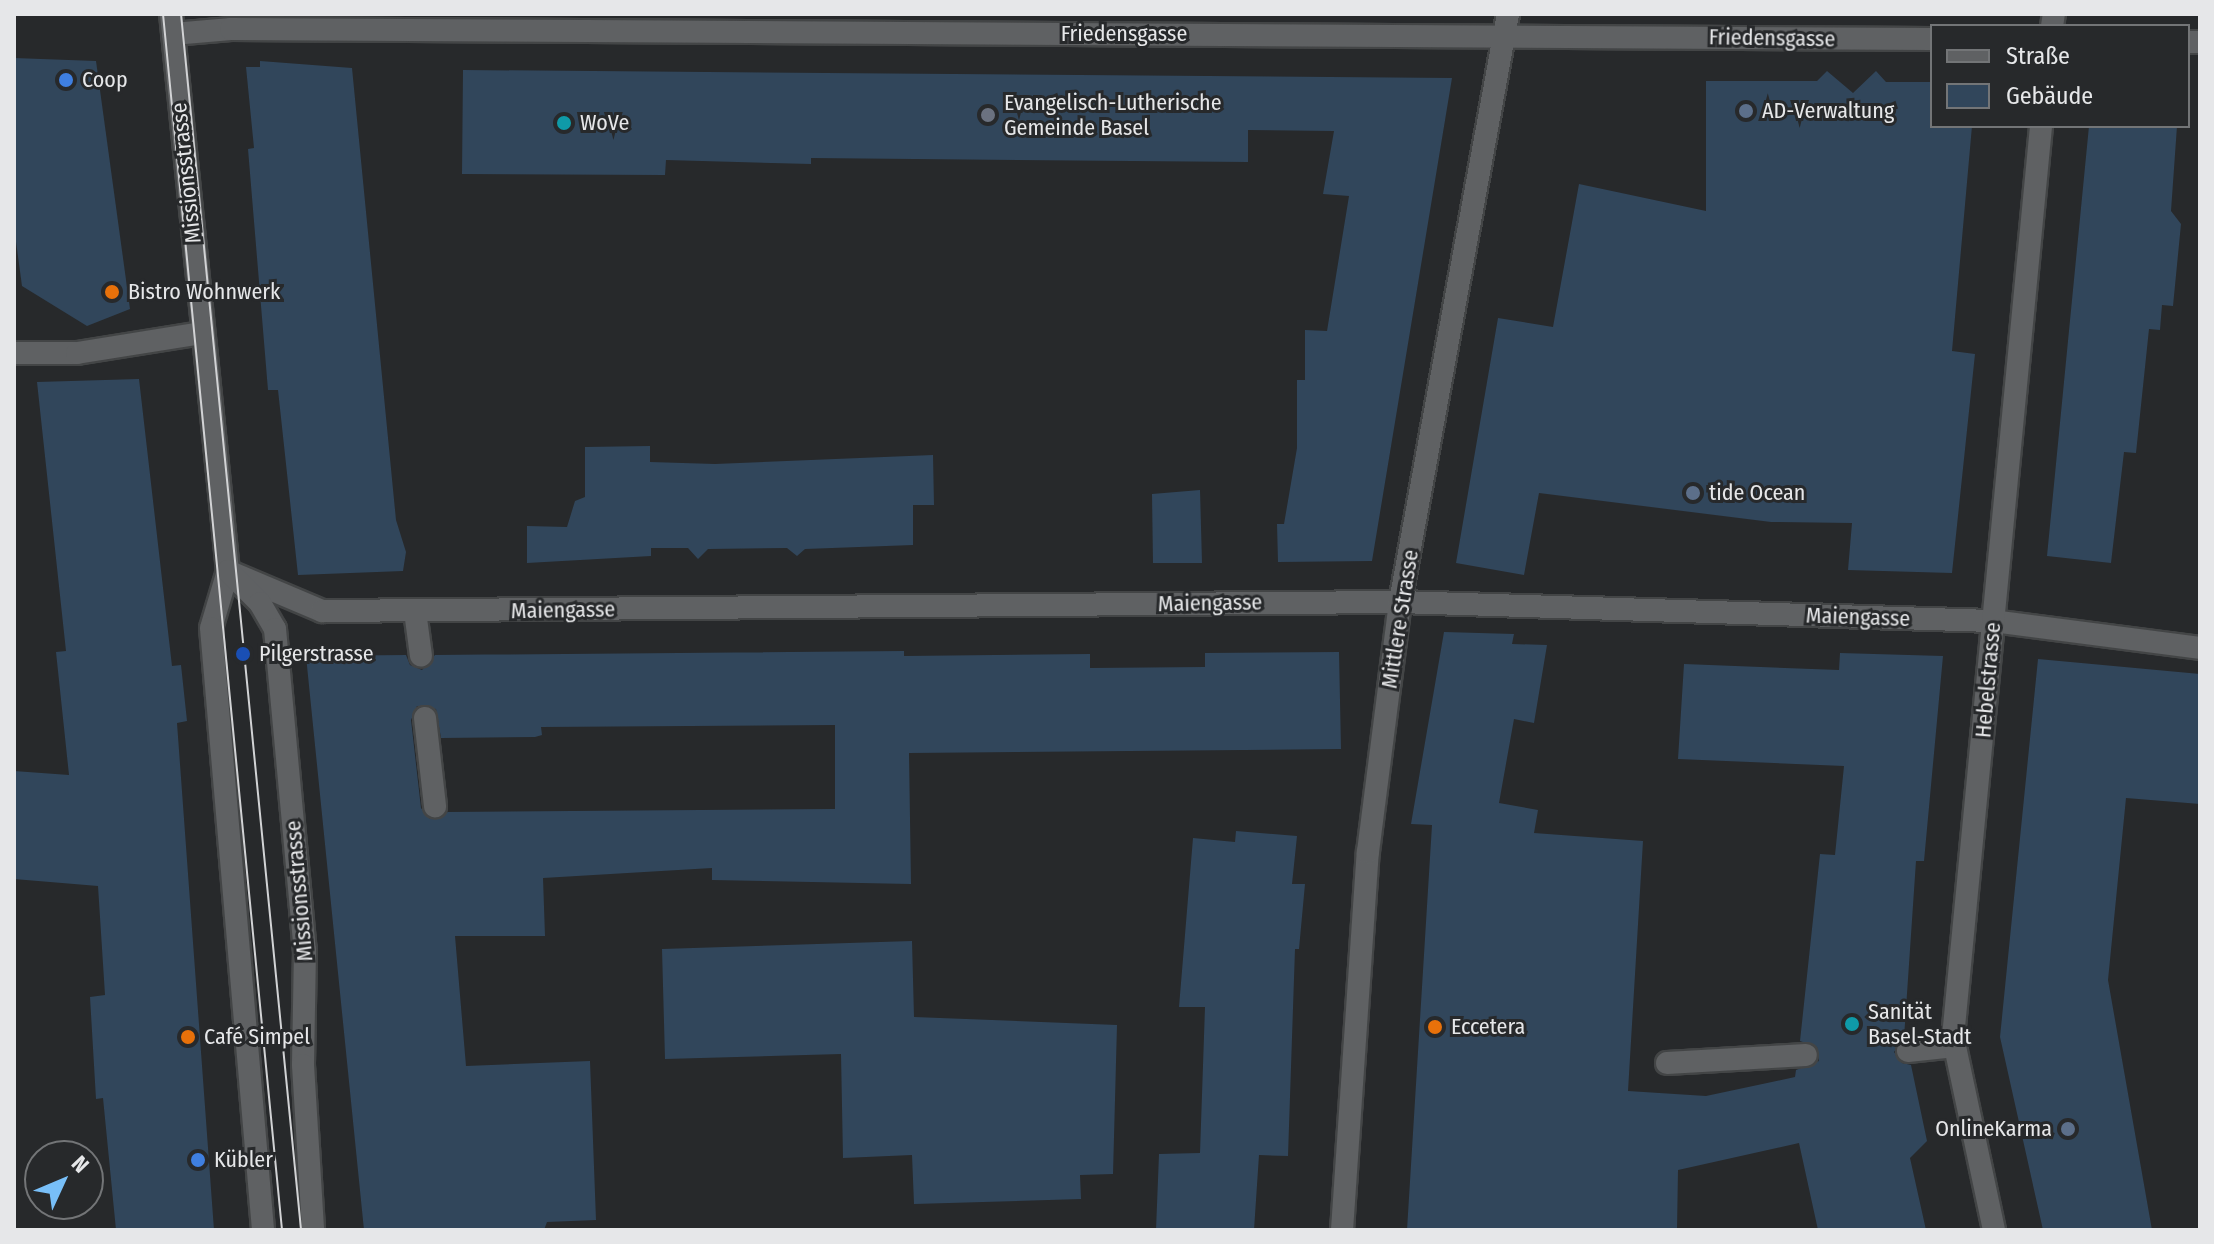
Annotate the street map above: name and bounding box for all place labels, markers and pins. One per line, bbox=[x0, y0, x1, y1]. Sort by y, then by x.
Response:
place label: Coop bbox=[82, 67, 128, 93]
marker: Coop bbox=[57, 71, 75, 89]
place label: Evangelisch-Lutherische Gemeinde Basel bbox=[1004, 89, 1222, 140]
place label: AD-Verwaltung bbox=[1762, 98, 1894, 124]
marker: AD-Verwaltung bbox=[1737, 102, 1755, 120]
marker: Evangelisch-Lutherische Gemeinde Basel bbox=[979, 106, 997, 124]
place label: WoVe bbox=[580, 110, 629, 136]
marker: WoVe bbox=[555, 114, 573, 132]
place label: Bistro Wohnwerk bbox=[128, 279, 280, 305]
marker: Bistro Wohnwerk bbox=[103, 283, 121, 301]
place label: tide Ocean bbox=[1709, 480, 1805, 506]
marker: tide Ocean bbox=[1684, 484, 1702, 502]
place label: Pilgerstrasse bbox=[259, 641, 374, 667]
marker: Pilgerstrasse bbox=[234, 645, 252, 663]
place label: Sanität Basel-Stadt bbox=[1868, 998, 1971, 1050]
place label: Eccetera bbox=[1451, 1014, 1525, 1040]
marker: Sanität Basel-Stadt bbox=[1843, 1015, 1861, 1033]
marker: Eccetera bbox=[1426, 1018, 1444, 1036]
place label: Café Simpel bbox=[204, 1024, 310, 1050]
marker: Café Simpel bbox=[179, 1028, 197, 1046]
place label: OnlineKarma bbox=[1935, 1116, 2052, 1142]
marker: OnlineKarma bbox=[2059, 1120, 2077, 1138]
place label: Kübler bbox=[214, 1147, 273, 1173]
marker: Kübler bbox=[189, 1151, 207, 1169]

